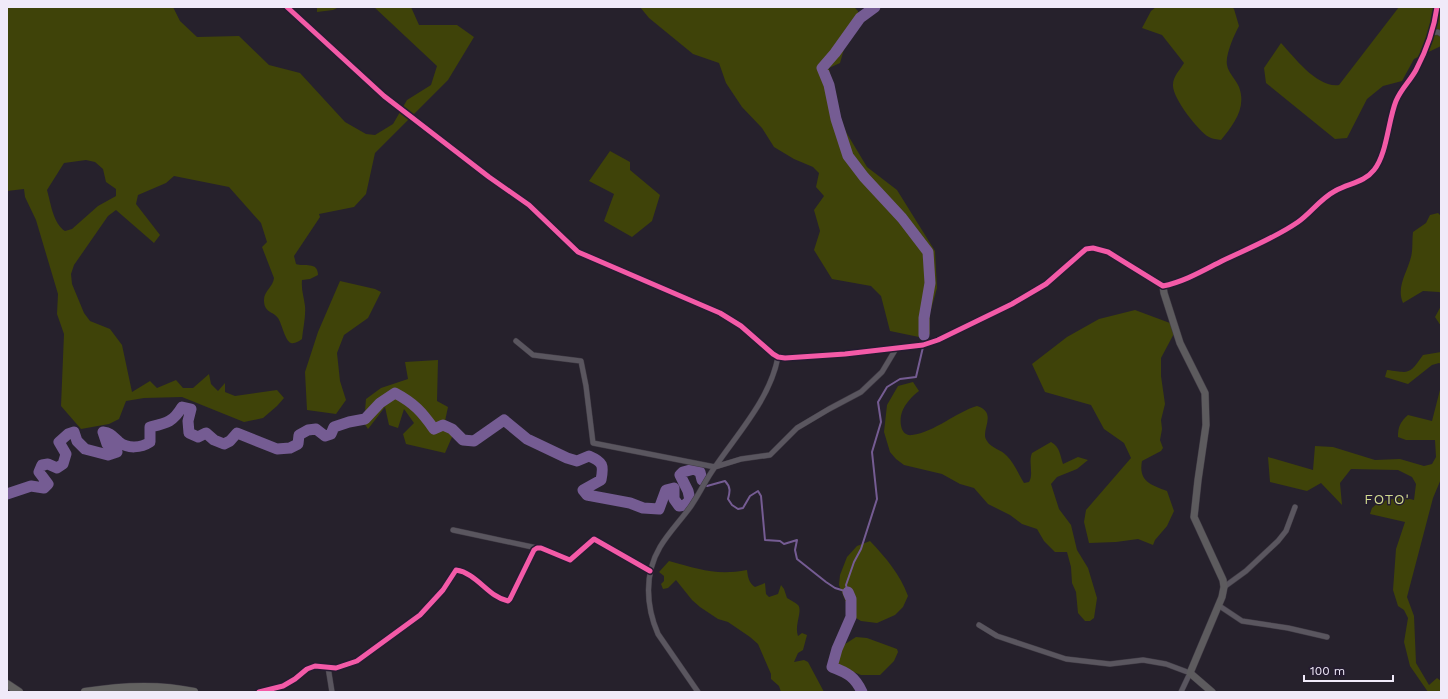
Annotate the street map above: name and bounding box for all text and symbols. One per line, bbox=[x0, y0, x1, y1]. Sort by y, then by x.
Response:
district label: FOTO' bbox=[1364, 491, 1410, 507]
scale bar bbox=[1304, 657, 1393, 683]
text: 100 m bbox=[1310, 664, 1345, 678]

